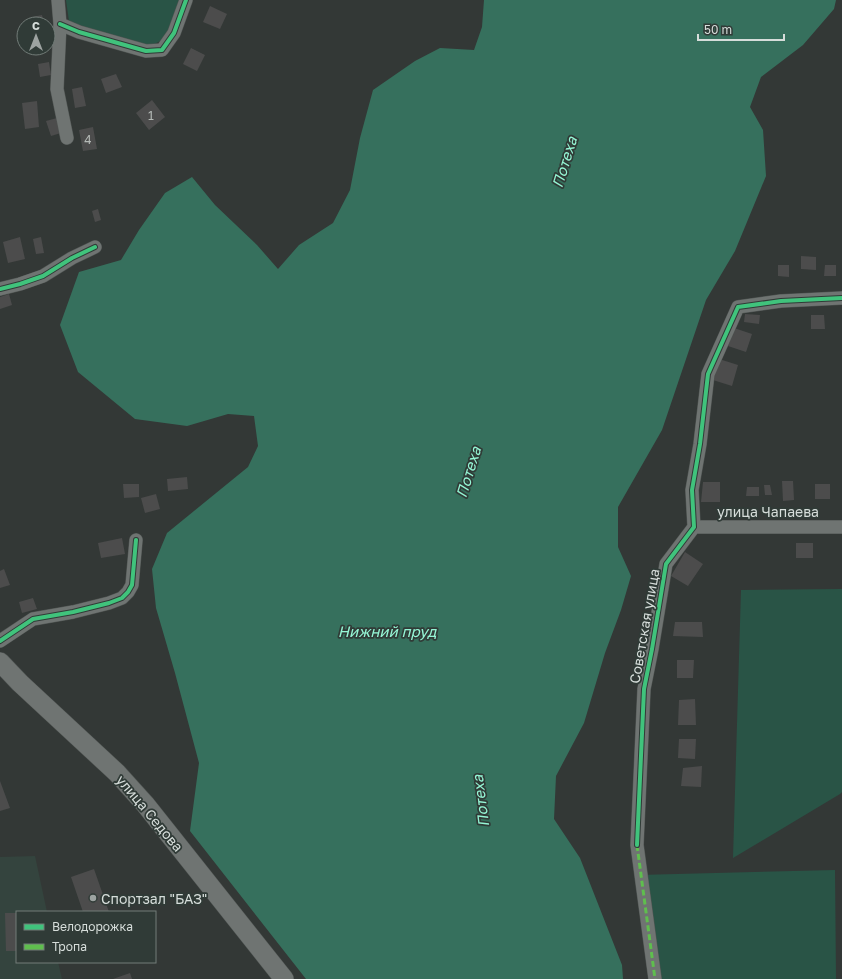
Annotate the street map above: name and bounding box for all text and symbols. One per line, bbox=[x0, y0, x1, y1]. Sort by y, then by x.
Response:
north arrow bbox=[16, 16, 56, 56]
scale bar bbox=[698, 16, 784, 42]
text: С bbox=[32, 19, 40, 32]
text: 50 m bbox=[704, 22, 732, 37]
house number: 1 bbox=[148, 108, 154, 123]
house number: 4 bbox=[84, 132, 92, 147]
water label: Потеха bbox=[548, 134, 580, 190]
water label: Потеха bbox=[452, 444, 484, 500]
street label: улица Чапаева bbox=[717, 503, 819, 520]
street label: Советская улица bbox=[626, 567, 662, 685]
water label: Нижний пруд bbox=[338, 622, 437, 641]
street label: улица Седова bbox=[113, 771, 187, 855]
water label: Потеха bbox=[468, 773, 492, 828]
place label: Спортзал "БАЗ" bbox=[101, 890, 207, 907]
marker: Спортзал "БАЗ" bbox=[88, 893, 98, 903]
legend bbox=[16, 911, 156, 963]
text: Велодорожка bbox=[52, 919, 133, 934]
text: Тропа bbox=[52, 939, 87, 954]

